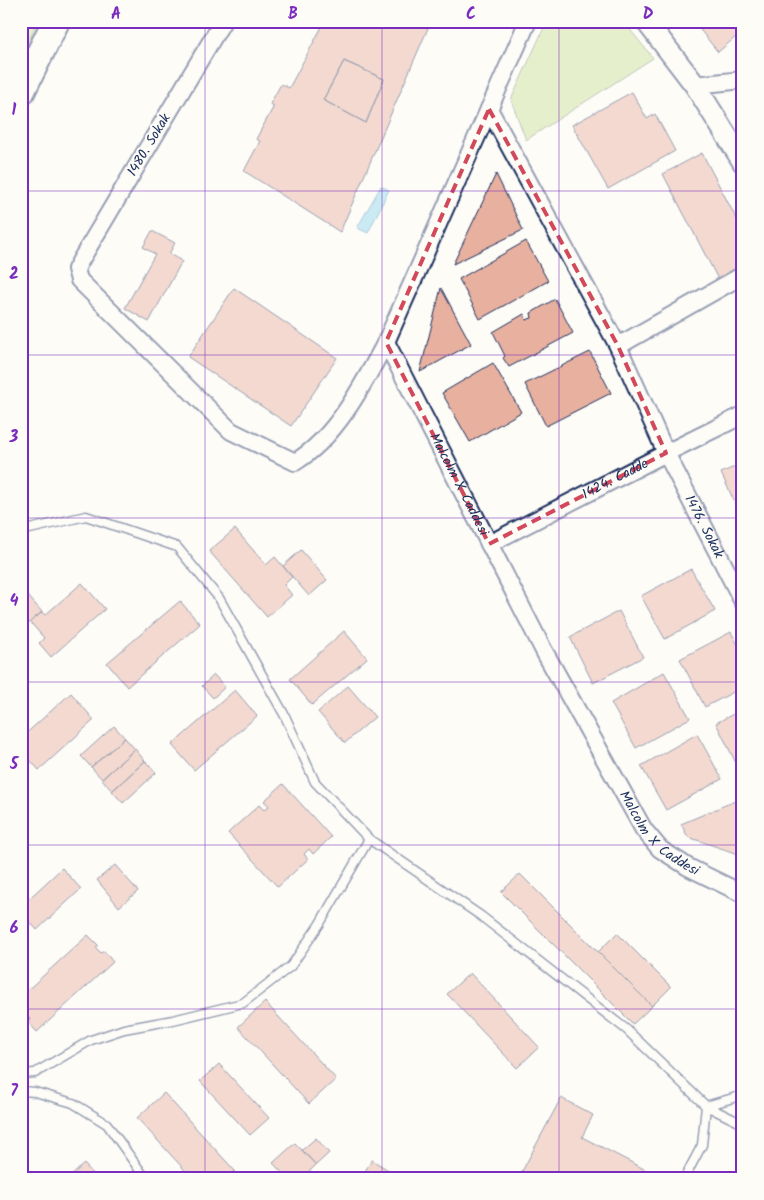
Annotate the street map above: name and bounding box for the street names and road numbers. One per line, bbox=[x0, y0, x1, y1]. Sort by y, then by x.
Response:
street label: 1480. Sokak bbox=[122, 109, 177, 181]
street label: Malcolm X Caddesi bbox=[423, 429, 495, 540]
street label: 1424. Cadde bbox=[578, 452, 653, 505]
street label: 1476. Sokak bbox=[678, 491, 730, 563]
street label: Malcolm X Caddesi bbox=[613, 787, 703, 882]

